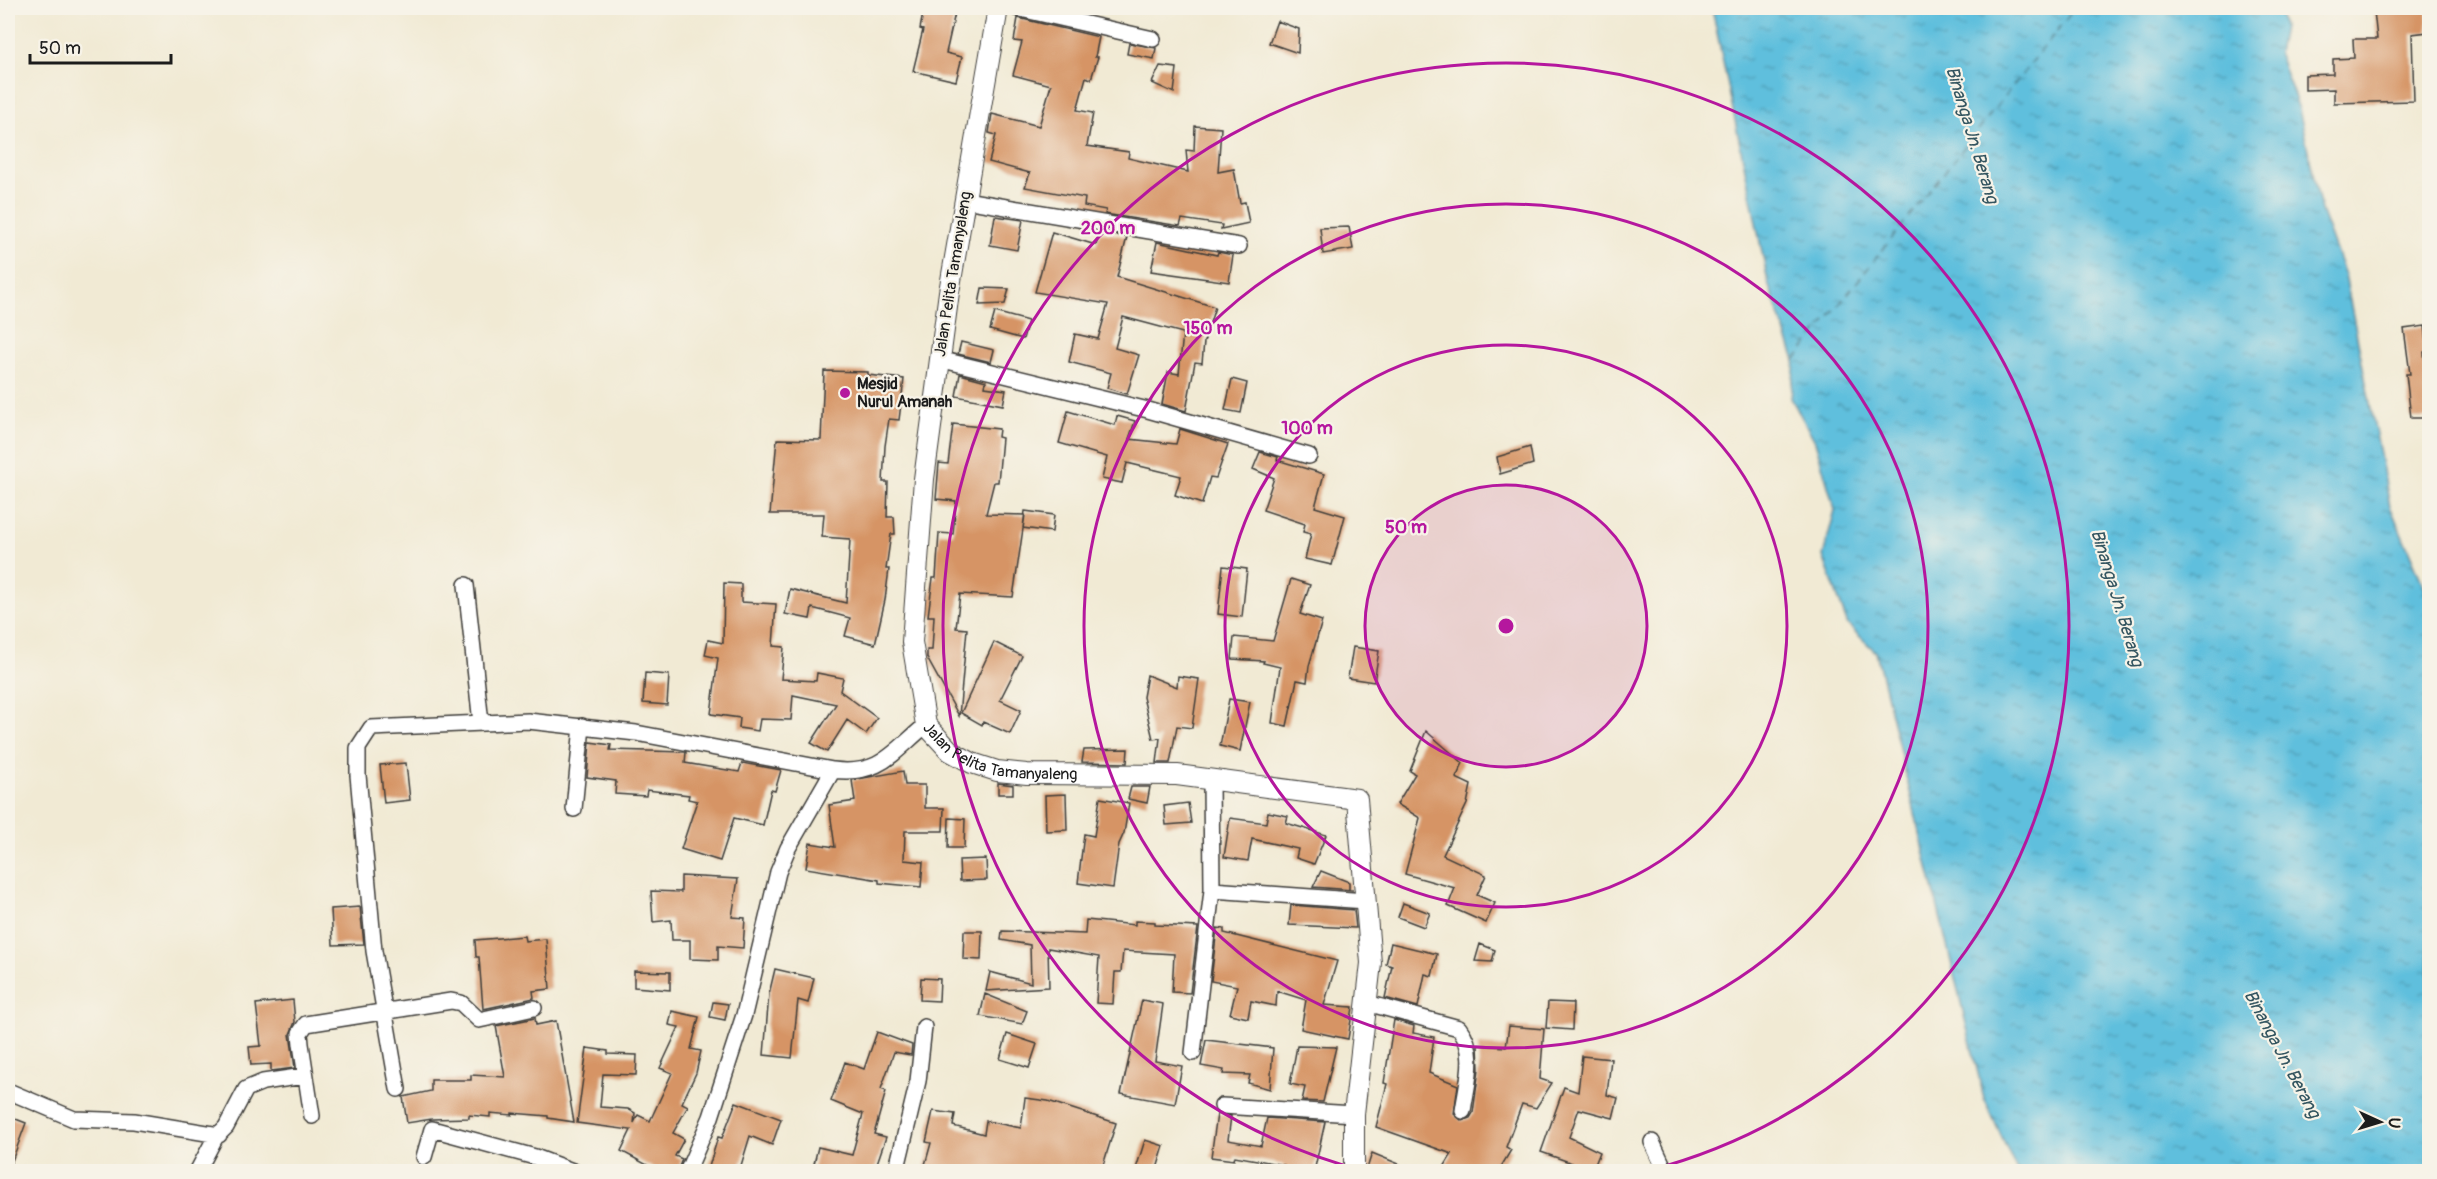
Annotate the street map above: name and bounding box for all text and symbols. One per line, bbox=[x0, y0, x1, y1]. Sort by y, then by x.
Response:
scale bar bbox=[30, 27, 171, 65]
text: 50 m bbox=[39, 37, 81, 60]
water label: Binanga Jn. Berang bbox=[1940, 64, 2004, 208]
street label: Jalan Pelita Tamanyaleng bbox=[930, 190, 976, 358]
text: 200 m bbox=[1081, 217, 1135, 240]
text: 150 m bbox=[1184, 317, 1233, 340]
place label: Mesjid Nurul Amanah bbox=[857, 374, 953, 412]
marker: Mesjid Nurul Amanah bbox=[838, 386, 852, 400]
text: 100 m bbox=[1281, 417, 1333, 440]
text: 50 m bbox=[1385, 516, 1427, 539]
water label: Binanga Jn. Berang bbox=[2085, 527, 2149, 671]
centre of rings bbox=[1496, 616, 1516, 636]
street label: Jalan Pelita Tamanyaleng bbox=[919, 718, 1077, 784]
water label: Binanga Jn. Berang bbox=[2239, 986, 2326, 1124]
north arrow bbox=[2350, 1092, 2410, 1152]
text: U bbox=[2384, 1117, 2404, 1129]

